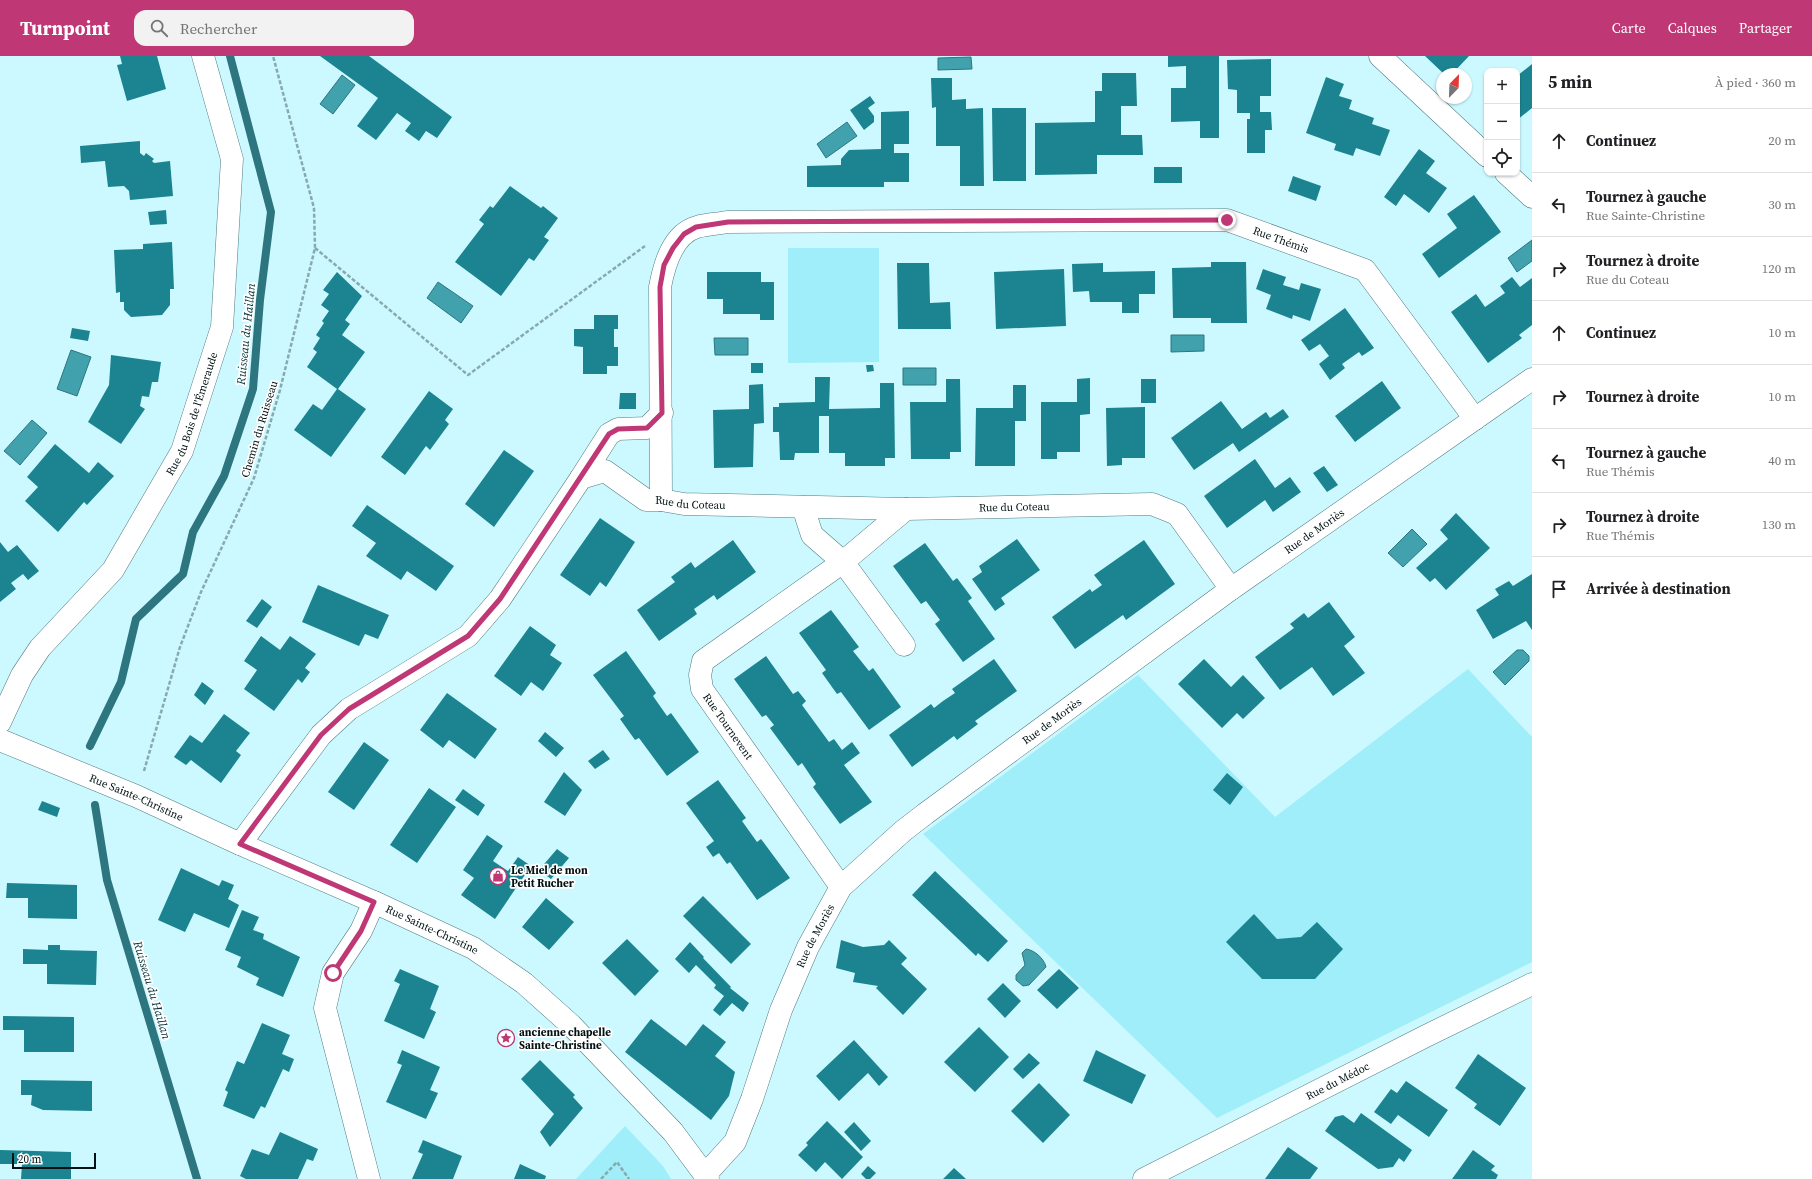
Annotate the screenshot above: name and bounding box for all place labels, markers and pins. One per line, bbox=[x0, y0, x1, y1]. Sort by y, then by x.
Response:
place label: Le Miel de mon Petit Rucher bbox=[511, 863, 588, 891]
shop icon: Le Miel de mon Petit Rucher bbox=[488, 866, 508, 886]
place label: ancienne chapelle Sainte-Christine bbox=[519, 1025, 611, 1053]
place icon: ancienne chapelle Sainte-Christine bbox=[496, 1028, 516, 1048]

